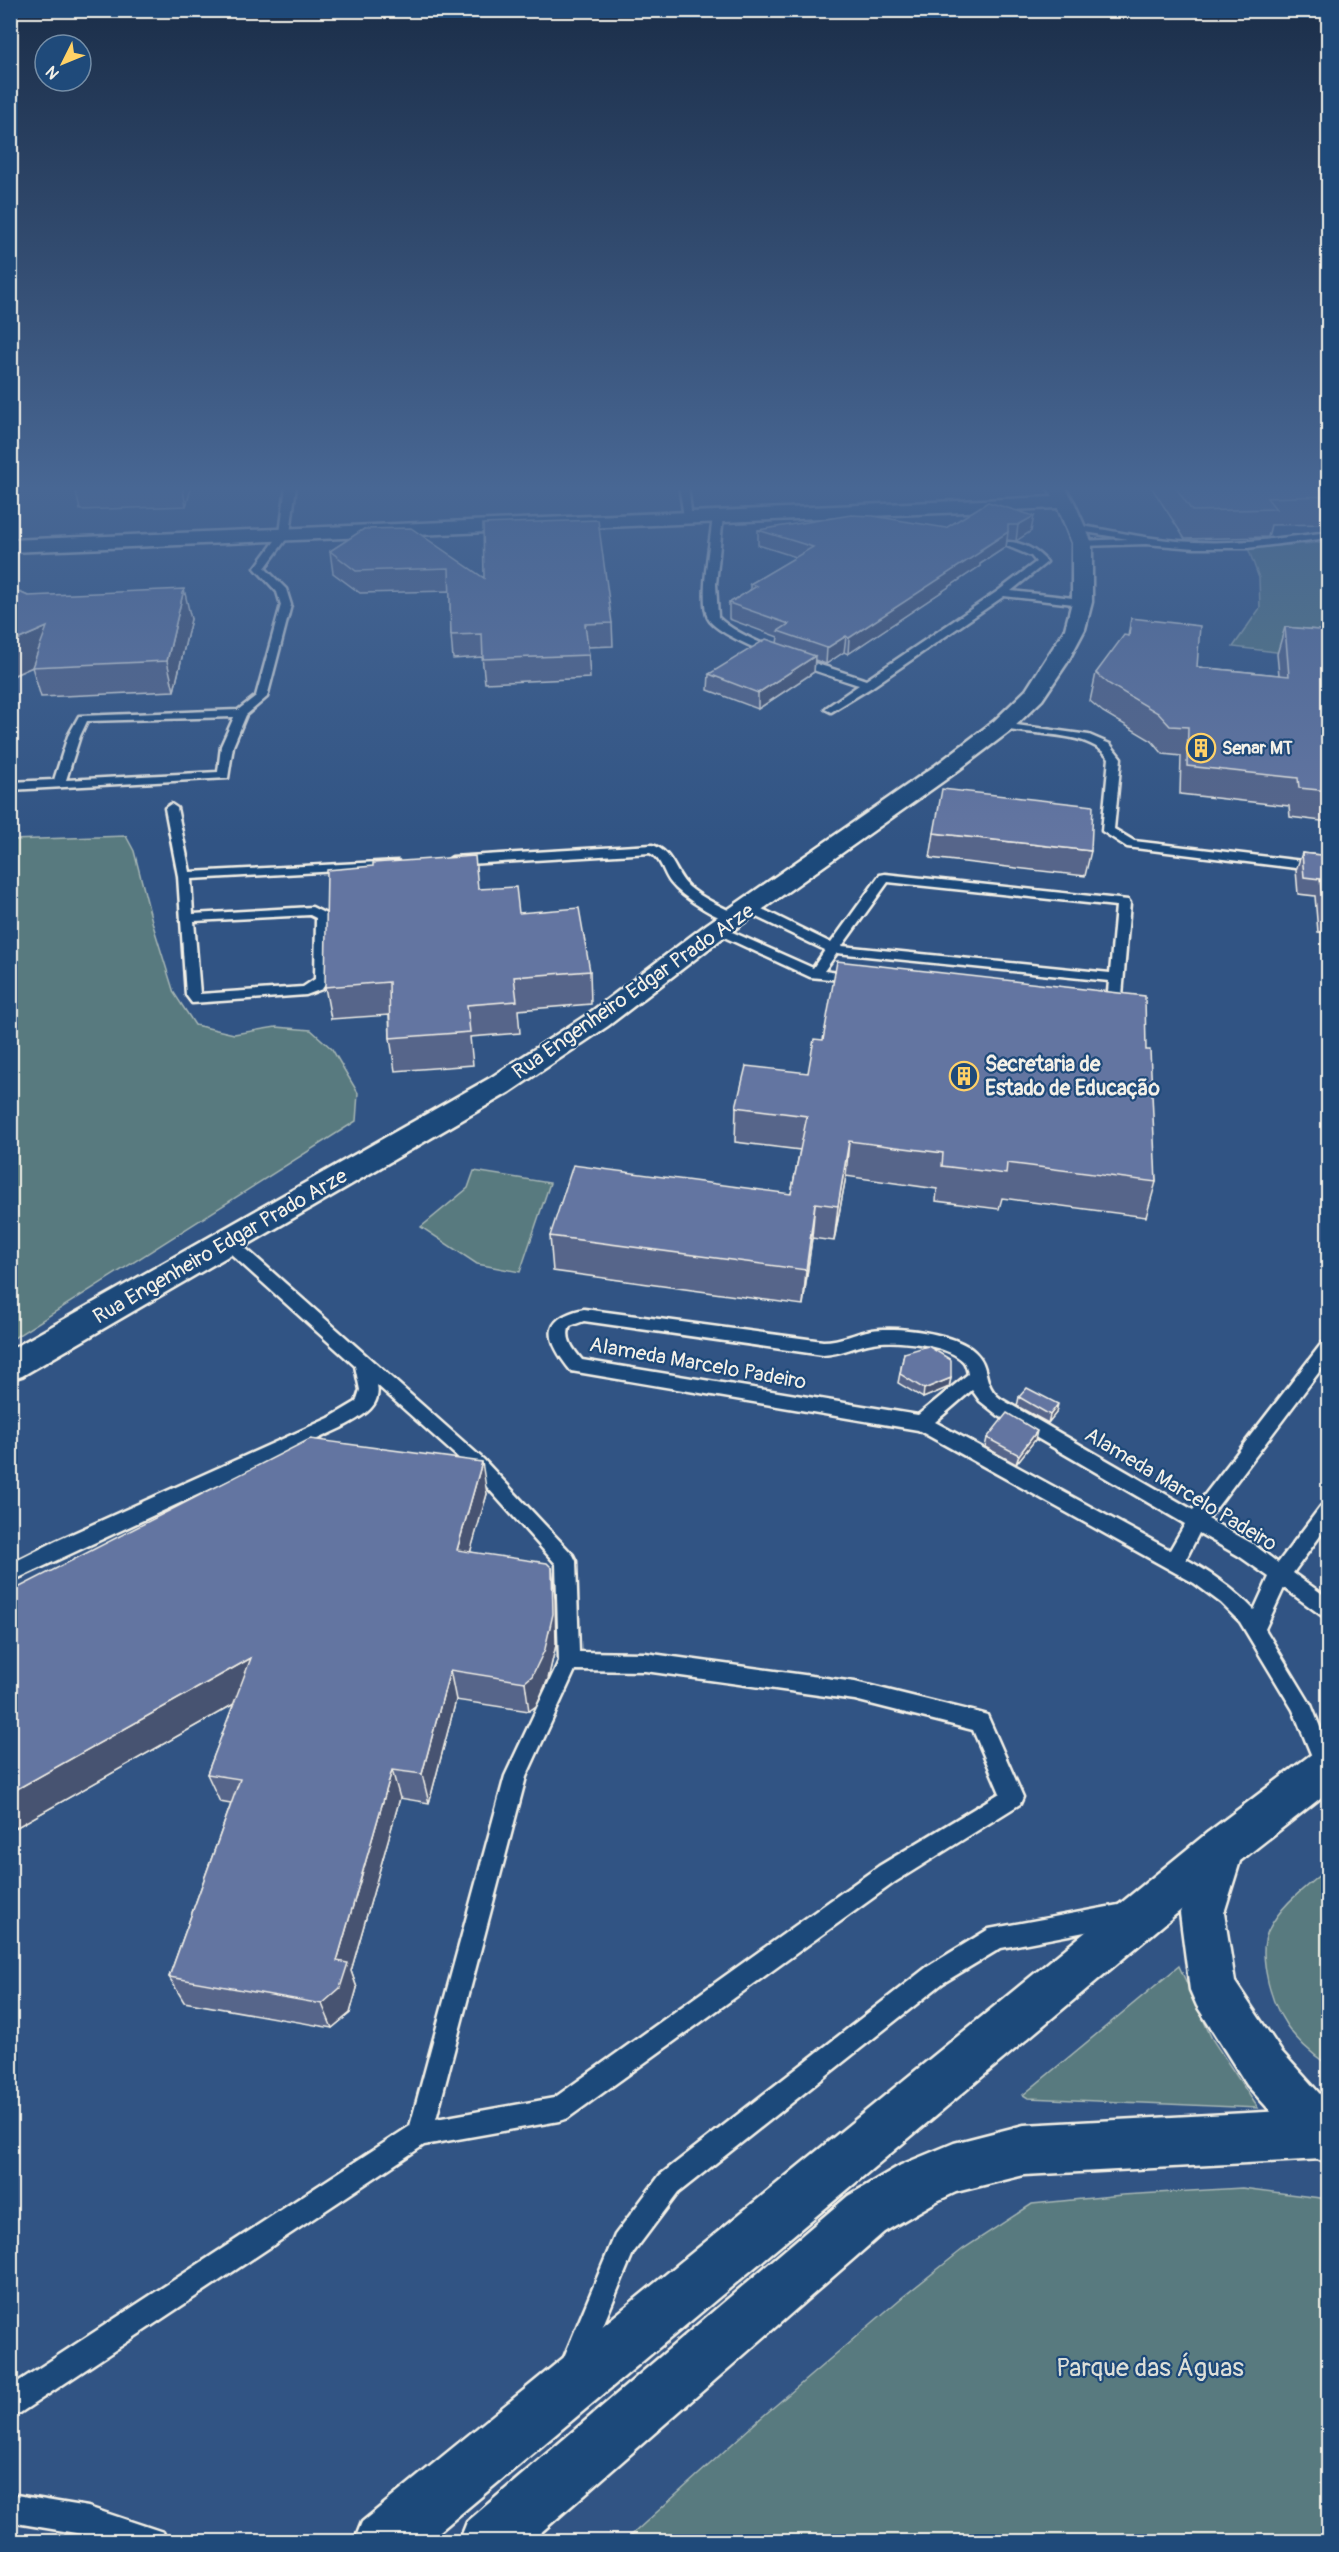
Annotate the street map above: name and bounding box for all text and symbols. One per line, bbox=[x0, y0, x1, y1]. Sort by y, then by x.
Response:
north arrow bbox=[33, 33, 93, 93]
text: N bbox=[42, 62, 64, 83]
building icon: Senar MT bbox=[1185, 732, 1217, 764]
place label: Senar MT bbox=[1222, 737, 1293, 760]
street label: Rua Engenheiro Edgar Prado Arze bbox=[507, 897, 760, 1085]
place label: Secretaria de Estado de Educação bbox=[985, 1051, 1161, 1102]
building icon: Secretaria de Estado de Educação bbox=[948, 1060, 980, 1092]
street label: Rua Engenheiro Edgar Prado Arze bbox=[88, 1162, 353, 1330]
street label: Alameda Marcelo Padeiro bbox=[587, 1331, 808, 1396]
street label: Alameda Marcelo Padeiro bbox=[1080, 1421, 1282, 1558]
park label: Parque das Águas bbox=[1056, 2352, 1244, 2384]

